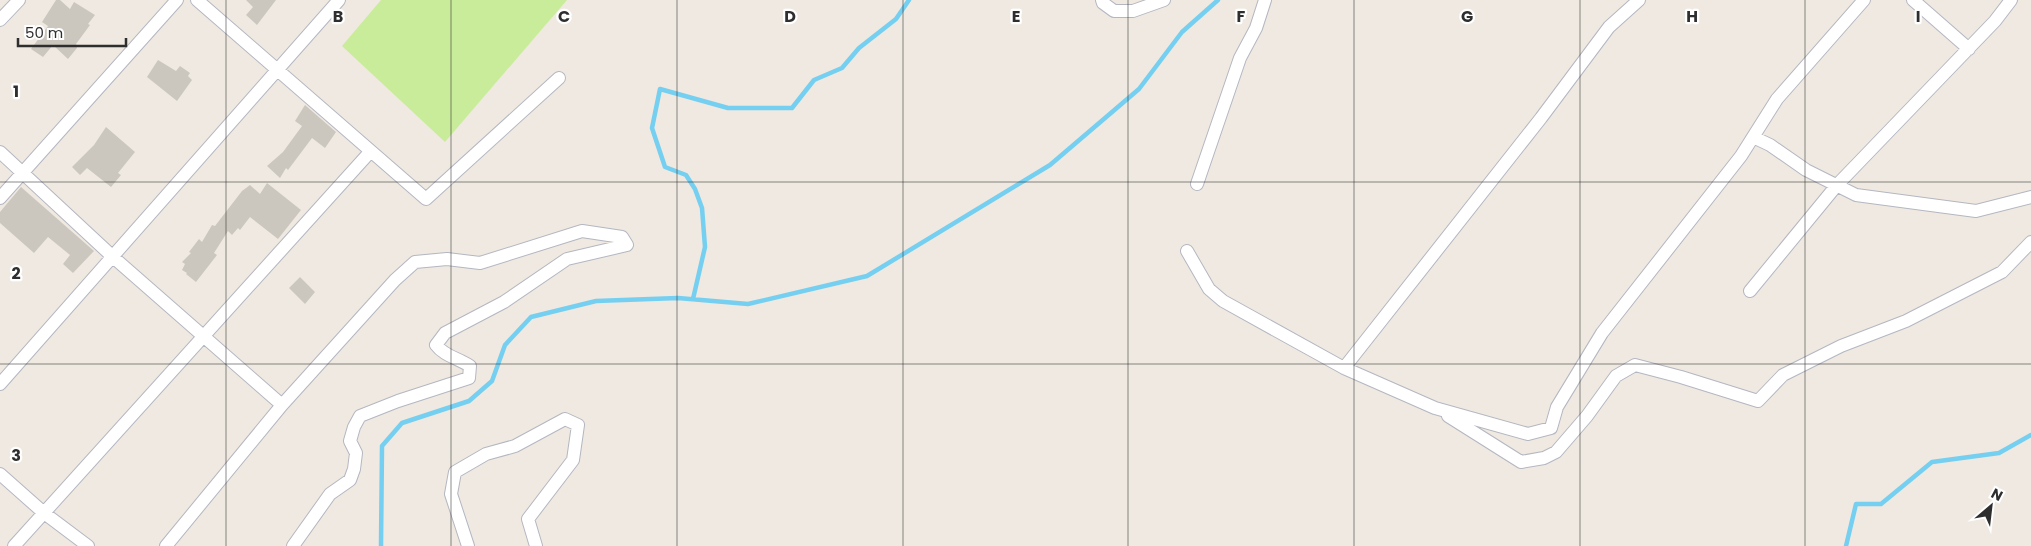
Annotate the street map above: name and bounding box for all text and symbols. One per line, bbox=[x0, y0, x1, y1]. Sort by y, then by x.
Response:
text: B bbox=[333, 5, 343, 28]
text: C bbox=[558, 5, 570, 28]
text: D bbox=[784, 5, 796, 28]
text: E bbox=[1012, 5, 1020, 28]
text: F bbox=[1237, 5, 1246, 28]
text: G bbox=[1461, 5, 1473, 28]
text: H bbox=[1686, 5, 1698, 28]
text: I bbox=[1916, 5, 1920, 28]
scale bar bbox=[18, 15, 125, 47]
text: 50 m bbox=[25, 22, 63, 43]
text: 1 bbox=[13, 80, 19, 103]
text: 2 bbox=[11, 262, 21, 285]
text: 3 bbox=[11, 444, 21, 467]
north arrow bbox=[1966, 481, 2016, 531]
text: N bbox=[1988, 483, 2006, 506]

